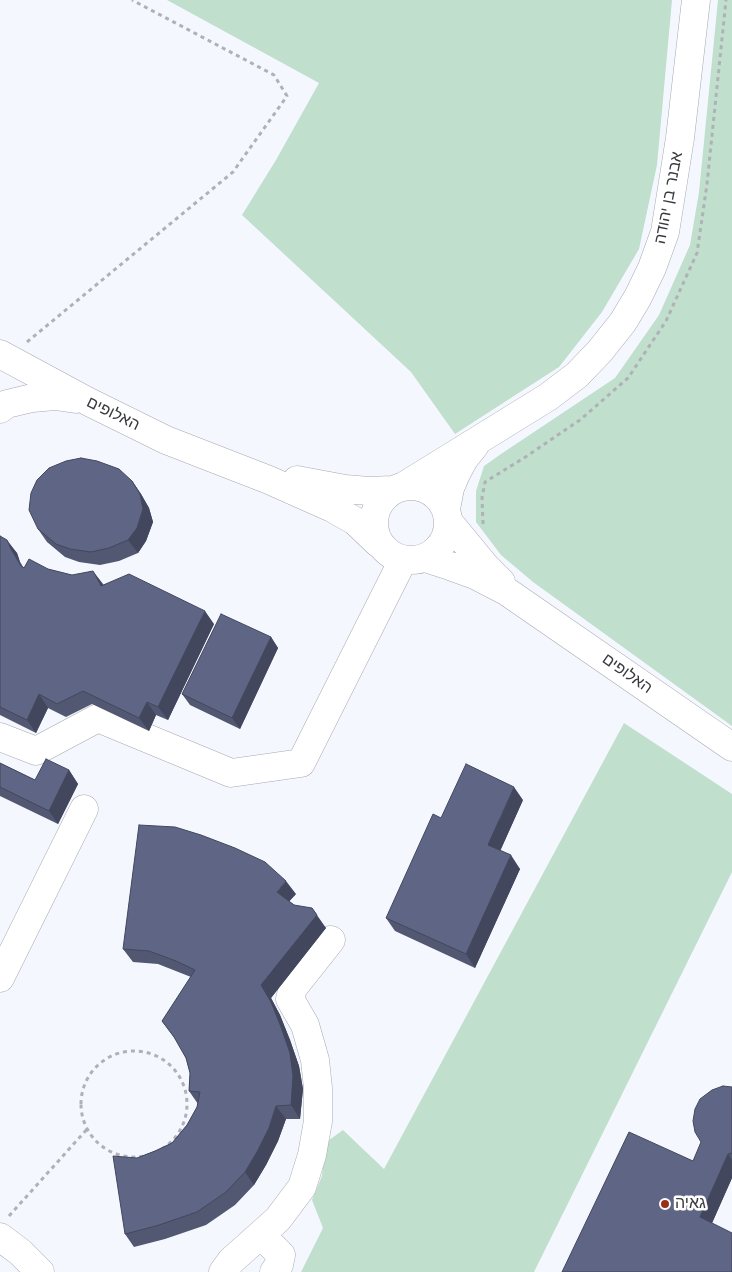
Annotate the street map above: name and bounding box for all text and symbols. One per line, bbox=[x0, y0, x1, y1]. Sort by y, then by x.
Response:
street label: אבנר בן יהודה bbox=[651, 150, 687, 246]
street label: האלופים bbox=[83, 393, 143, 435]
street label: האלופים bbox=[598, 650, 656, 698]
place label: גאיה bbox=[675, 1194, 706, 1214]
marker: גאיה bbox=[659, 1198, 671, 1210]

